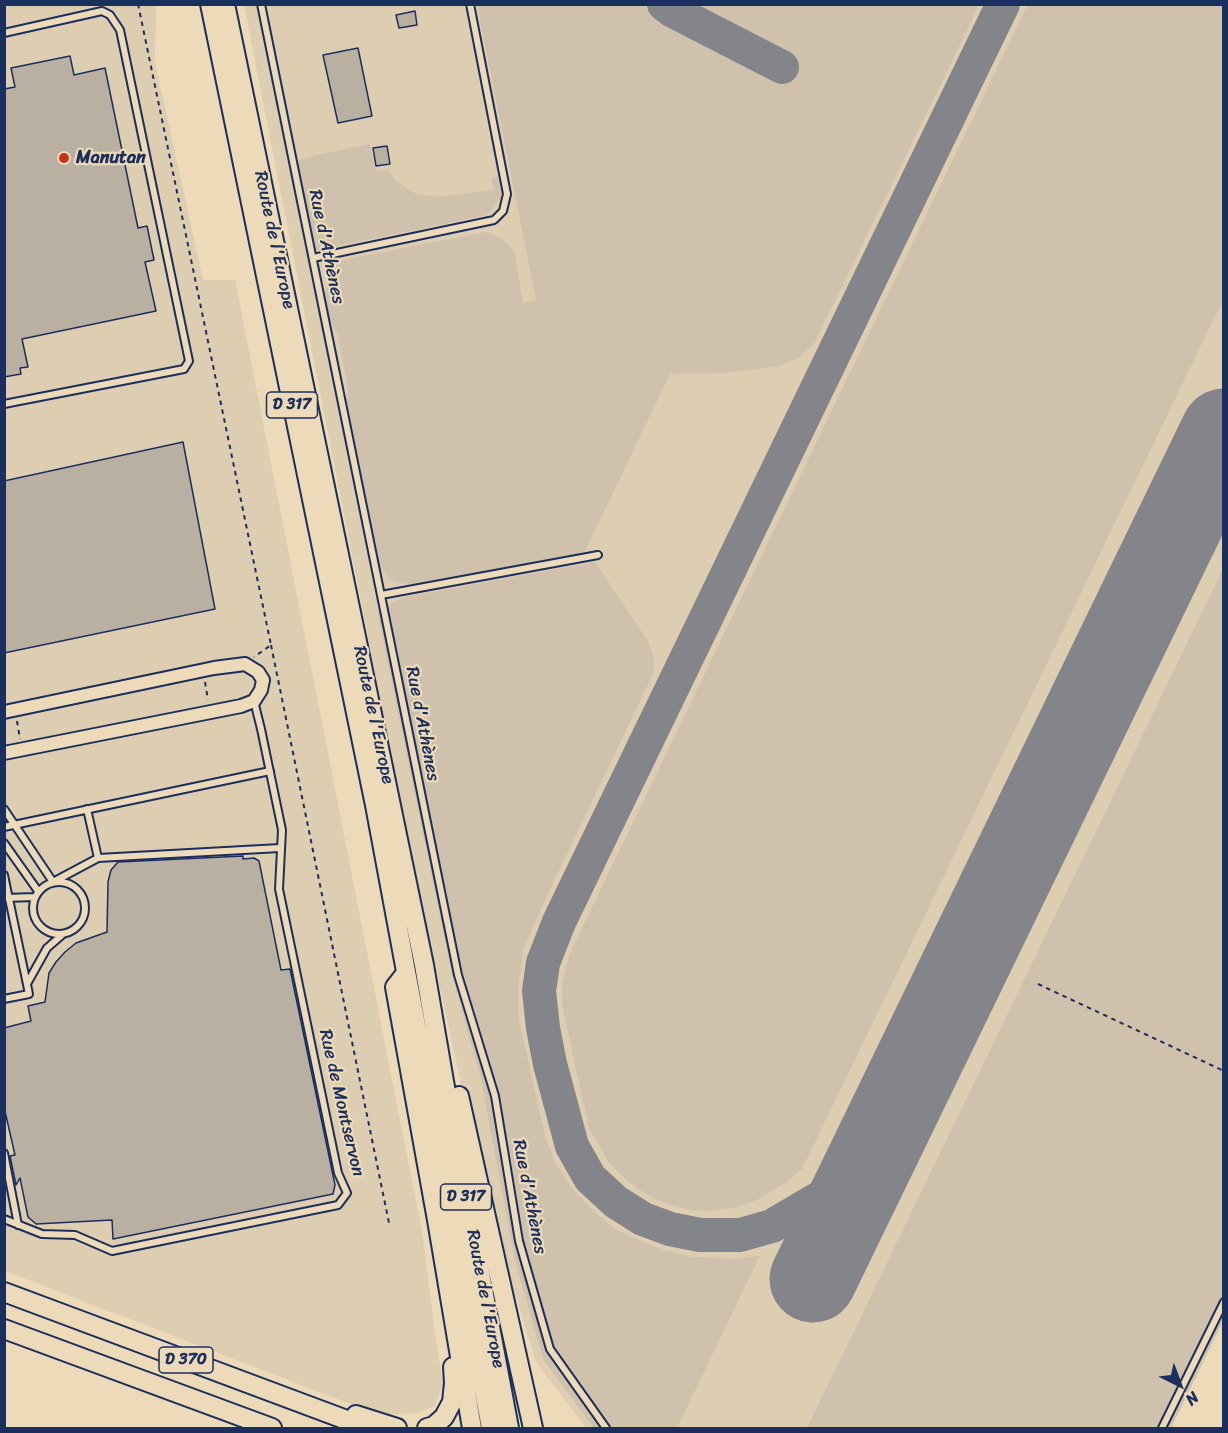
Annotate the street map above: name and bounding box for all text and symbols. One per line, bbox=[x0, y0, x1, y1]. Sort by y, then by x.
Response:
place label: Manutan bbox=[76, 147, 146, 169]
marker: Manutan bbox=[57, 151, 71, 165]
street label: Route de l'Europe bbox=[249, 169, 299, 311]
street label: Rue d'Athènes bbox=[303, 188, 349, 306]
road number: D 317 bbox=[266, 392, 318, 418]
street label: Route de l'Europe bbox=[348, 644, 398, 786]
street label: Rue d'Athènes bbox=[400, 665, 444, 783]
street label: Rue de Montservon bbox=[314, 1027, 368, 1179]
street label: Rue d'Athènes bbox=[507, 1138, 551, 1256]
road number: D 317 bbox=[440, 1184, 492, 1210]
street label: Route de l'Europe bbox=[461, 1228, 509, 1370]
road number: D 370 bbox=[159, 1347, 213, 1373]
north arrow bbox=[1150, 1355, 1210, 1415]
text: N bbox=[1179, 1384, 1206, 1413]

